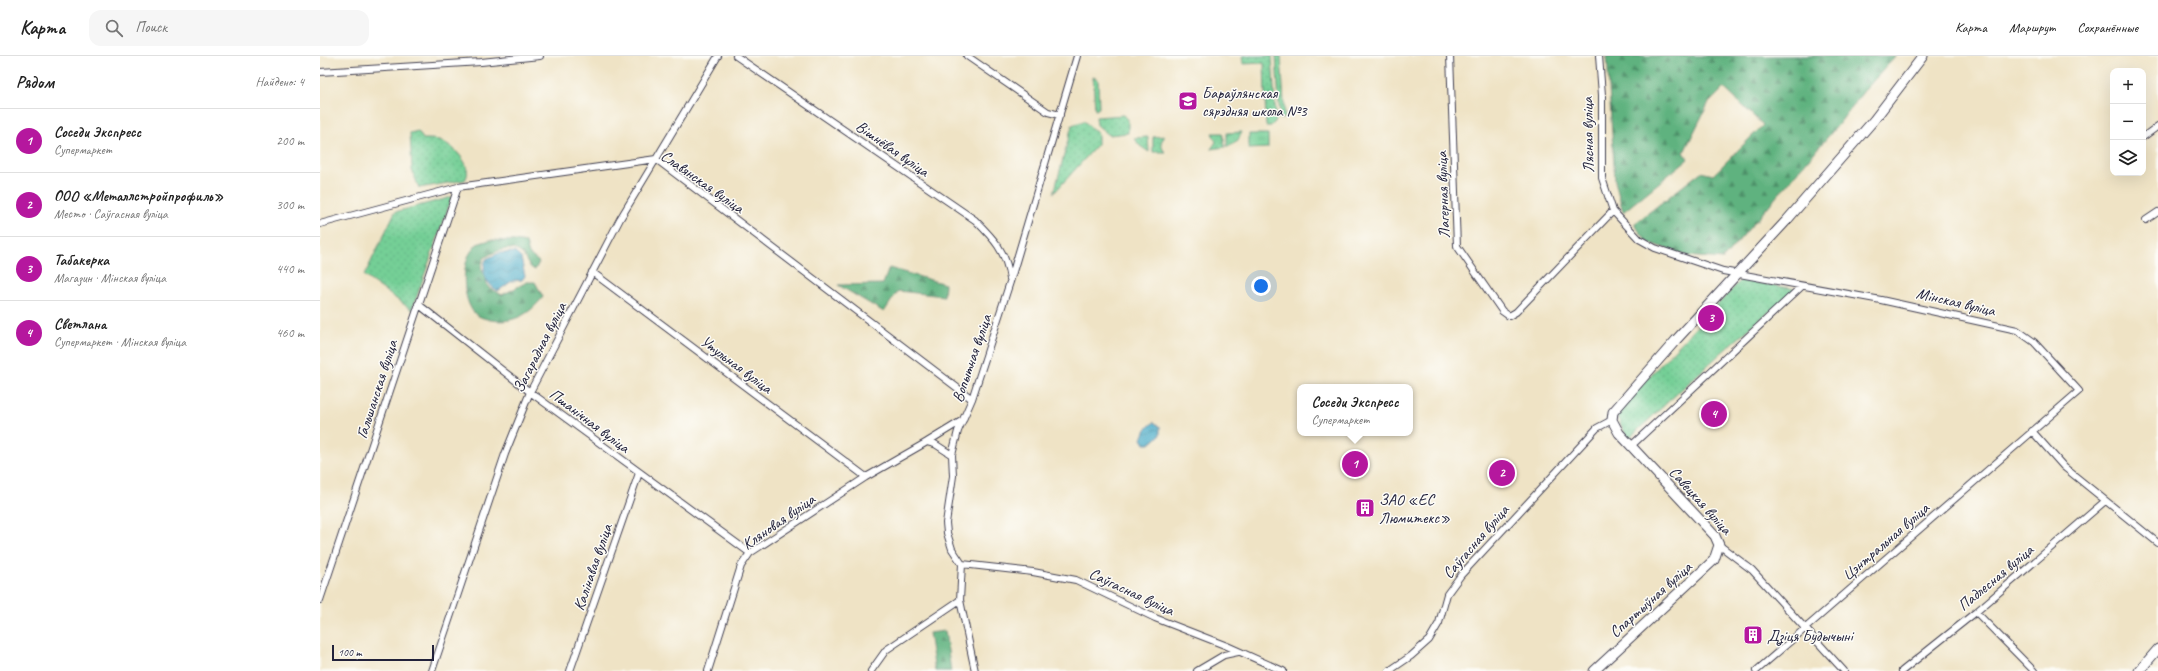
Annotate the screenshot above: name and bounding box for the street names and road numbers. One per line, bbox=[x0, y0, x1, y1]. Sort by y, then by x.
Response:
street label: Лясная вуліца bbox=[1577, 96, 1599, 173]
street label: Вішнёвая вуліца bbox=[852, 116, 934, 182]
street label: Славянская вуліца bbox=[657, 146, 749, 218]
street label: Лагерная вуліца bbox=[1431, 150, 1455, 239]
street label: Мінская вуліца bbox=[1914, 283, 1998, 321]
street label: Загарадная вуліца bbox=[509, 298, 572, 396]
street label: Вопытная вуліца bbox=[948, 311, 997, 405]
street label: Утульная вуліца bbox=[697, 331, 777, 399]
street label: Гальшанская вуліца bbox=[352, 337, 403, 441]
street label: Пшанічная вуліца bbox=[545, 384, 634, 458]
street label: Савецкая вуліца bbox=[1665, 463, 1737, 540]
street label: Кляновая вуліца bbox=[738, 489, 820, 554]
street label: Цэнтральная вуліца bbox=[1838, 498, 1934, 585]
street label: Саўгасная вуліца bbox=[1438, 500, 1514, 583]
street label: Калінавая вуліца bbox=[569, 521, 617, 613]
street label: Падлесная вуліца bbox=[1954, 540, 2038, 615]
street label: Спартыўная вуліца bbox=[1605, 557, 1697, 642]
street label: Саўгасная вуліца bbox=[1086, 564, 1178, 621]

